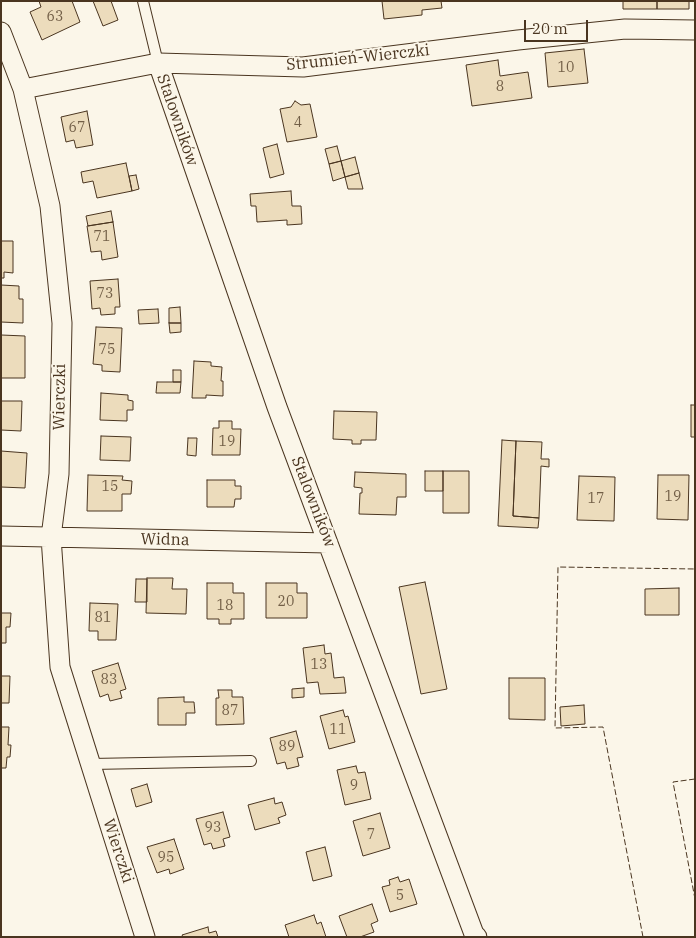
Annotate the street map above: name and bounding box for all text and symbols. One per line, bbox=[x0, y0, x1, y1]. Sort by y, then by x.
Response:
house number: 63 bbox=[47, 9, 63, 25]
scale bar bbox=[526, 10, 590, 42]
text: 20 m bbox=[532, 19, 568, 38]
street label: Strumień-Wierczki bbox=[285, 41, 431, 75]
house number: 10 bbox=[558, 60, 574, 76]
street label: Stalowników bbox=[152, 72, 202, 168]
house number: 8 bbox=[496, 79, 504, 95]
house number: 4 bbox=[294, 115, 302, 131]
house number: 67 bbox=[69, 120, 85, 136]
house number: 71 bbox=[94, 229, 110, 245]
house number: 73 bbox=[97, 286, 113, 302]
house number: 75 bbox=[99, 342, 115, 358]
street label: Wierczki bbox=[50, 363, 70, 431]
house number: 19 bbox=[219, 434, 235, 450]
street label: Stalowników bbox=[287, 454, 339, 550]
house number: 15 bbox=[102, 479, 118, 495]
house number: 19 bbox=[665, 489, 681, 505]
house number: 17 bbox=[588, 491, 604, 507]
street label: Widna bbox=[140, 530, 190, 550]
house number: 20 bbox=[278, 594, 294, 610]
house number: 18 bbox=[217, 598, 233, 614]
house number: 81 bbox=[95, 610, 111, 626]
house number: 13 bbox=[311, 657, 327, 673]
house number: 83 bbox=[101, 672, 117, 688]
house number: 87 bbox=[222, 703, 238, 719]
house number: 11 bbox=[330, 722, 346, 738]
house number: 89 bbox=[279, 739, 295, 755]
house number: 9 bbox=[350, 778, 358, 794]
street label: Wierczki bbox=[99, 816, 137, 886]
house number: 93 bbox=[205, 820, 221, 836]
house number: 7 bbox=[367, 827, 375, 843]
house number: 95 bbox=[158, 850, 174, 866]
house number: 5 bbox=[396, 888, 404, 904]

